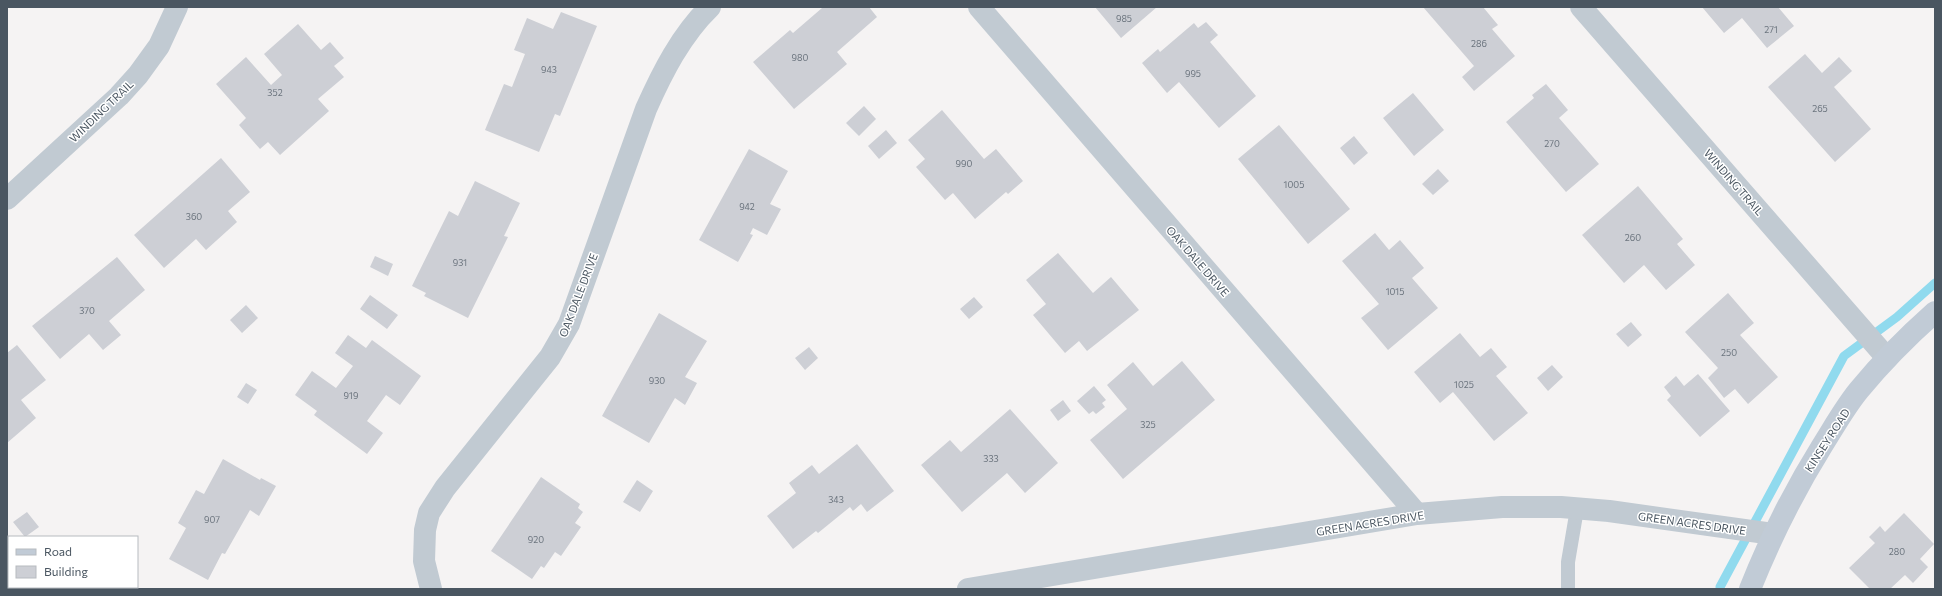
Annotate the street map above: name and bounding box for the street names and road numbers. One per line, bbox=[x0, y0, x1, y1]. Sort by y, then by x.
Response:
street label: WINDING TRAIL bbox=[66, 77, 136, 145]
street label: WINDING TRAIL bbox=[1702, 146, 1766, 218]
street label: OAK DALE DRIVE bbox=[1164, 223, 1232, 299]
street label: OAK DALE DRIVE bbox=[556, 251, 600, 339]
street label: KINSEY ROAD bbox=[1802, 406, 1852, 474]
street label: GREEN ACRES DRIVE bbox=[1315, 508, 1425, 538]
street label: GREEN ACRES DRIVE bbox=[1637, 509, 1747, 537]

